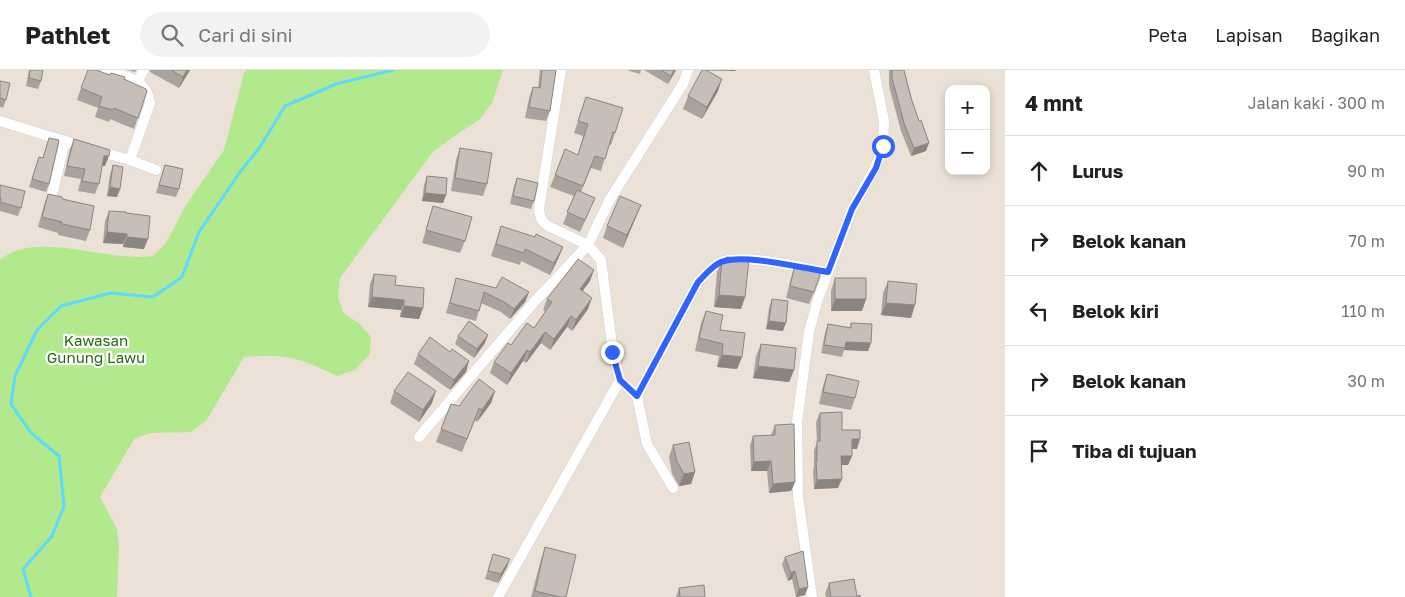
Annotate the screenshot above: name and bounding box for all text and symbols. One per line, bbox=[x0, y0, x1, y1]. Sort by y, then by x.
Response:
search box bbox=[140, 12, 490, 57]
text: Pathlet bbox=[25, 20, 110, 49]
icon: search bbox=[158, 21, 186, 49]
text: Cari di sini bbox=[198, 23, 293, 46]
text: Peta bbox=[1148, 24, 1187, 46]
text: Lapisan bbox=[1215, 24, 1283, 46]
text: Bagikan bbox=[1311, 24, 1380, 46]
map controls bbox=[945, 85, 990, 175]
button: + bbox=[945, 85, 990, 130]
text: 4 mnt bbox=[1025, 90, 1083, 116]
text: Jalan kaki · 300 m bbox=[1248, 93, 1385, 113]
button: − bbox=[945, 130, 990, 175]
route start bbox=[872, 135, 895, 158]
icon: ahead bbox=[1025, 157, 1053, 185]
text: Lurus bbox=[1072, 159, 1123, 182]
text: 90 m bbox=[1347, 161, 1385, 181]
icon: right bbox=[1025, 227, 1053, 255]
text: Belok kanan bbox=[1072, 229, 1186, 252]
text: 70 m bbox=[1348, 231, 1385, 251]
icon: left bbox=[1025, 297, 1053, 325]
text: Belok kiri bbox=[1072, 299, 1159, 322]
text: 110 m bbox=[1341, 301, 1385, 321]
park label: Kawasan Gunung Lawu bbox=[47, 331, 145, 366]
route end bbox=[601, 341, 624, 364]
icon: right bbox=[1025, 367, 1053, 395]
text: Belok kanan bbox=[1072, 369, 1186, 392]
text: 30 m bbox=[1348, 371, 1385, 391]
icon: arrive bbox=[1025, 437, 1053, 465]
text: Tiba di tujuan bbox=[1072, 439, 1197, 462]

